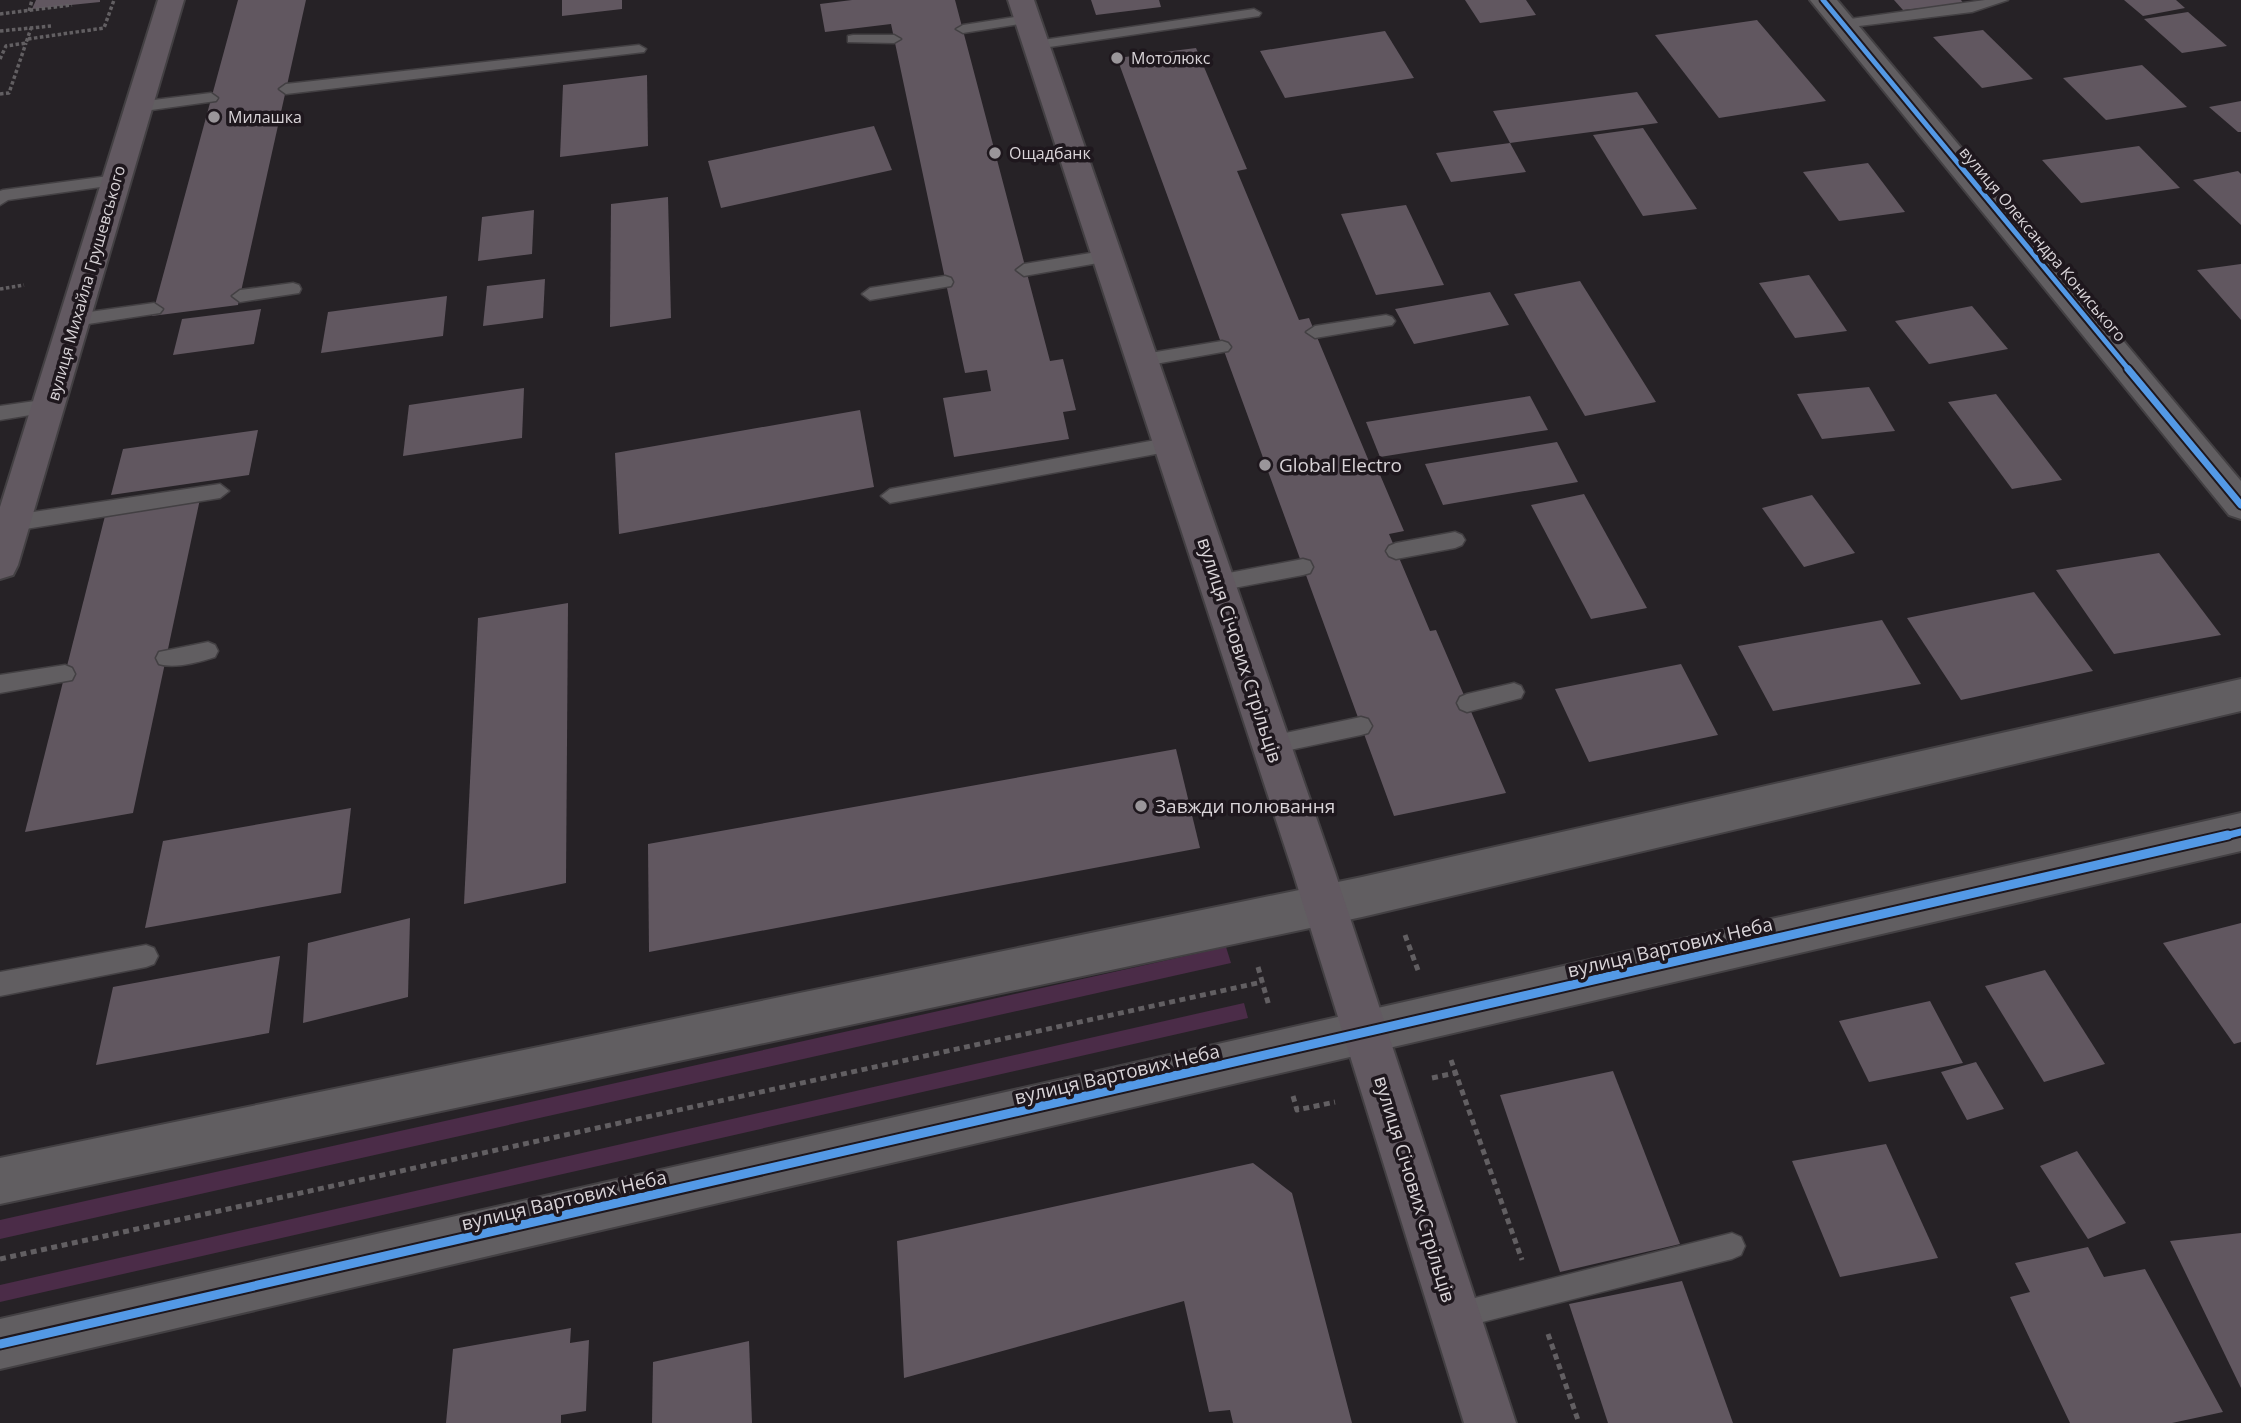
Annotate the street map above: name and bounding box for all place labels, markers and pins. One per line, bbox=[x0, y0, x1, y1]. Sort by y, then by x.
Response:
place label: Мотолюкс bbox=[1131, 47, 1211, 69]
marker: Мотолюкс bbox=[1109, 50, 1125, 66]
place label: Милашка bbox=[228, 106, 302, 128]
marker: Милашка bbox=[206, 109, 222, 125]
place label: Ощадбанк bbox=[1009, 142, 1091, 164]
marker: Ощадбанк bbox=[987, 145, 1003, 161]
place label: Global Electro bbox=[1279, 452, 1402, 478]
marker: Global Electro bbox=[1257, 457, 1273, 473]
place label: Завжди полювання bbox=[1155, 793, 1335, 819]
marker: Завжди полювання bbox=[1133, 798, 1149, 814]

